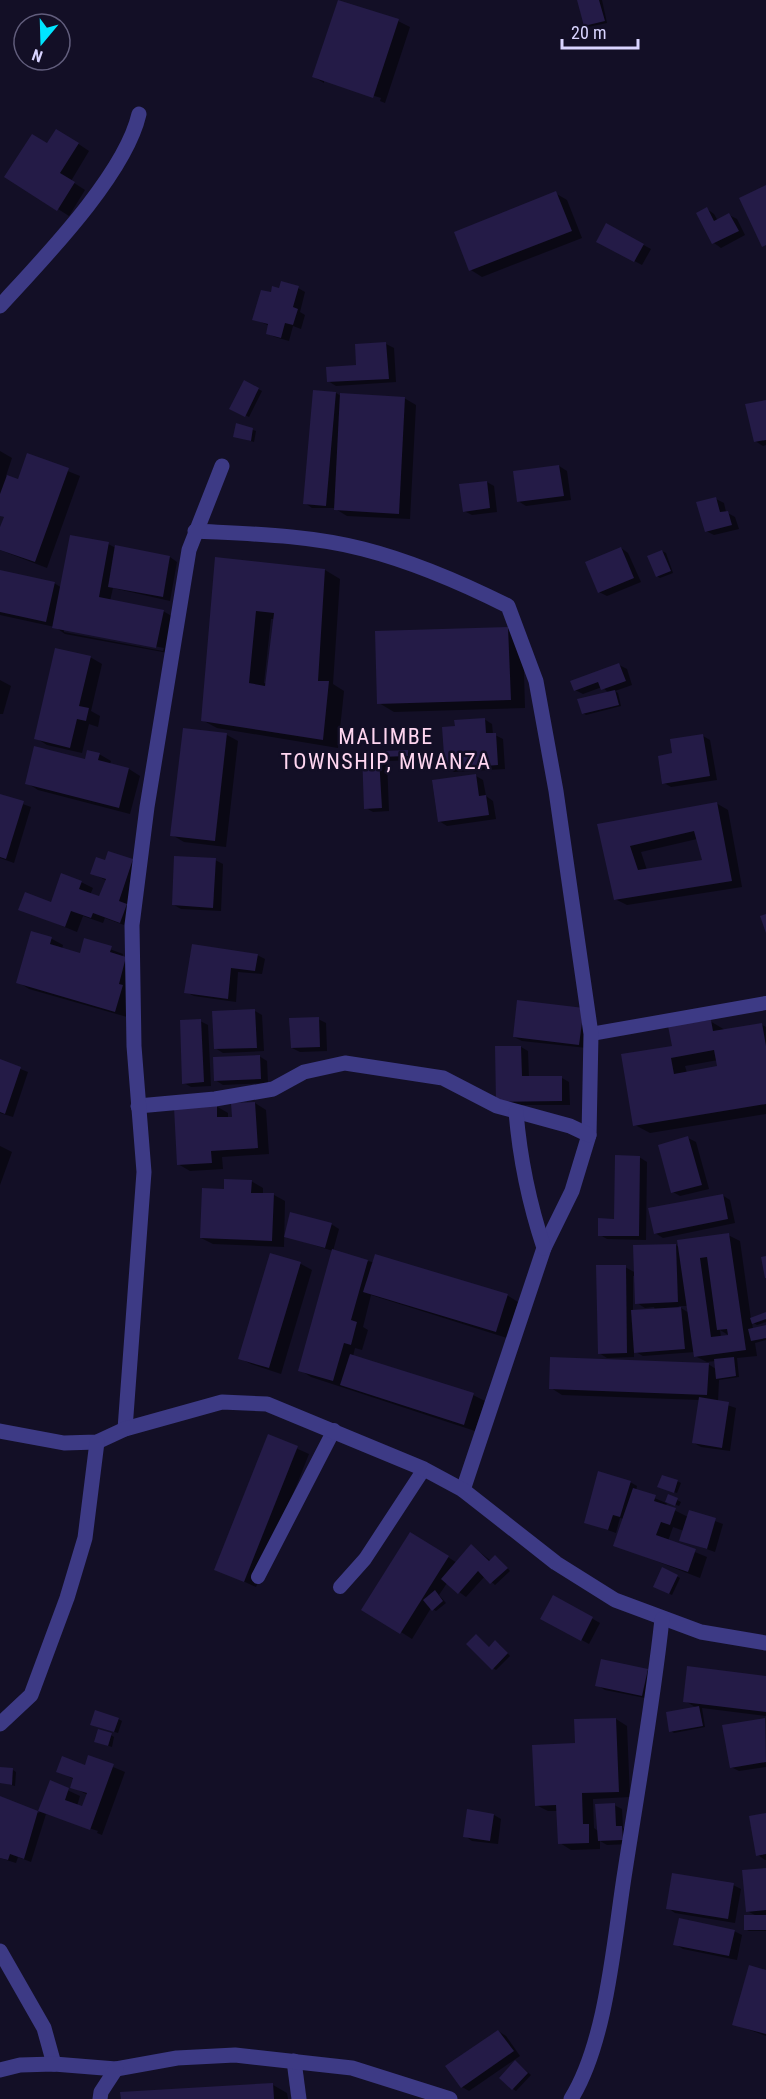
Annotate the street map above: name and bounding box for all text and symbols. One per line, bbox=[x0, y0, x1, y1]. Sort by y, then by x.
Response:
north arrow bbox=[12, 12, 72, 72]
scale bar bbox=[562, 12, 638, 50]
text: 20 m bbox=[571, 22, 606, 43]
text: N bbox=[30, 45, 45, 66]
district label: MALIMBE TOWNSHIP, MWANZA bbox=[281, 724, 491, 774]

